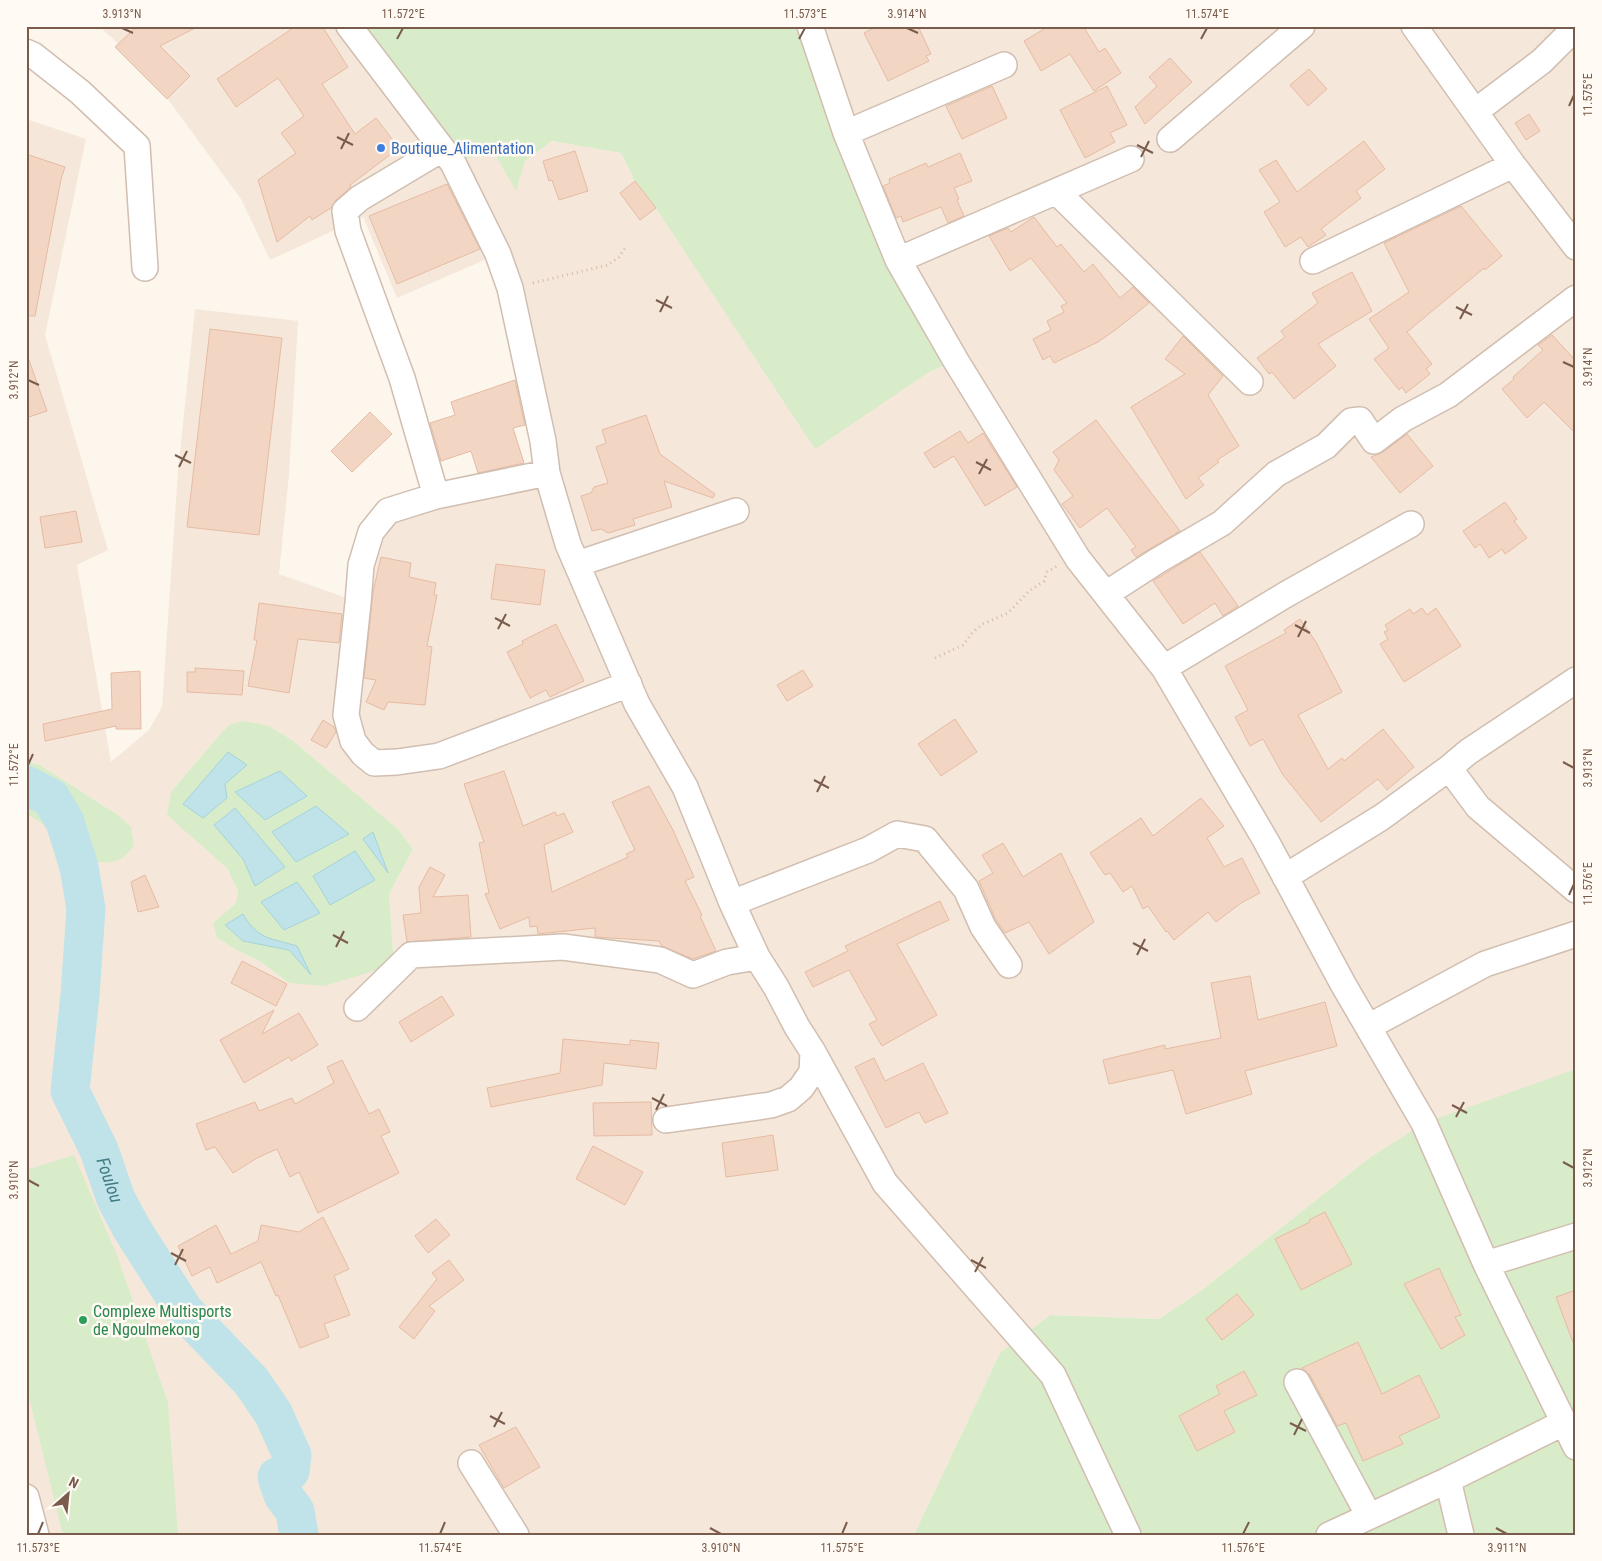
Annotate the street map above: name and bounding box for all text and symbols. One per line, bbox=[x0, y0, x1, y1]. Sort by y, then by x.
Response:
text: 3.913°N bbox=[103, 7, 141, 21]
text: 11.572°E bbox=[381, 7, 425, 21]
text: 11.573°E bbox=[783, 7, 827, 21]
text: 3.914°N bbox=[888, 7, 926, 21]
text: 11.574°E bbox=[1185, 7, 1229, 21]
text: 11.575°E bbox=[1581, 73, 1595, 117]
place label: Boutique_Alimentation bbox=[391, 139, 534, 158]
marker: Boutique_Alimentation bbox=[375, 142, 387, 154]
text: 3.914°N bbox=[1581, 348, 1595, 386]
text: 3.912°N bbox=[7, 361, 21, 399]
text: 11.572°E bbox=[7, 743, 21, 787]
text: 3.913°N bbox=[1581, 749, 1595, 787]
text: 11.576°E bbox=[1581, 862, 1595, 906]
text: 3.912°N bbox=[1581, 1149, 1595, 1187]
water label: Foulou bbox=[92, 1154, 128, 1206]
text: 3.910°N bbox=[7, 1161, 21, 1199]
place label: Complexe Multisports de Ngoulmekong bbox=[93, 1302, 232, 1339]
marker: Complexe Multisports de Ngoulmekong bbox=[77, 1314, 89, 1326]
north arrow bbox=[42, 1468, 92, 1518]
text: N bbox=[66, 1473, 81, 1491]
text: 11.573°E bbox=[16, 1541, 60, 1555]
text: 11.574°E bbox=[418, 1541, 462, 1555]
text: 3.910°N bbox=[702, 1541, 740, 1555]
text: 11.575°E bbox=[820, 1541, 864, 1555]
text: 11.576°E bbox=[1221, 1541, 1265, 1555]
text: 3.911°N bbox=[1488, 1541, 1526, 1555]

